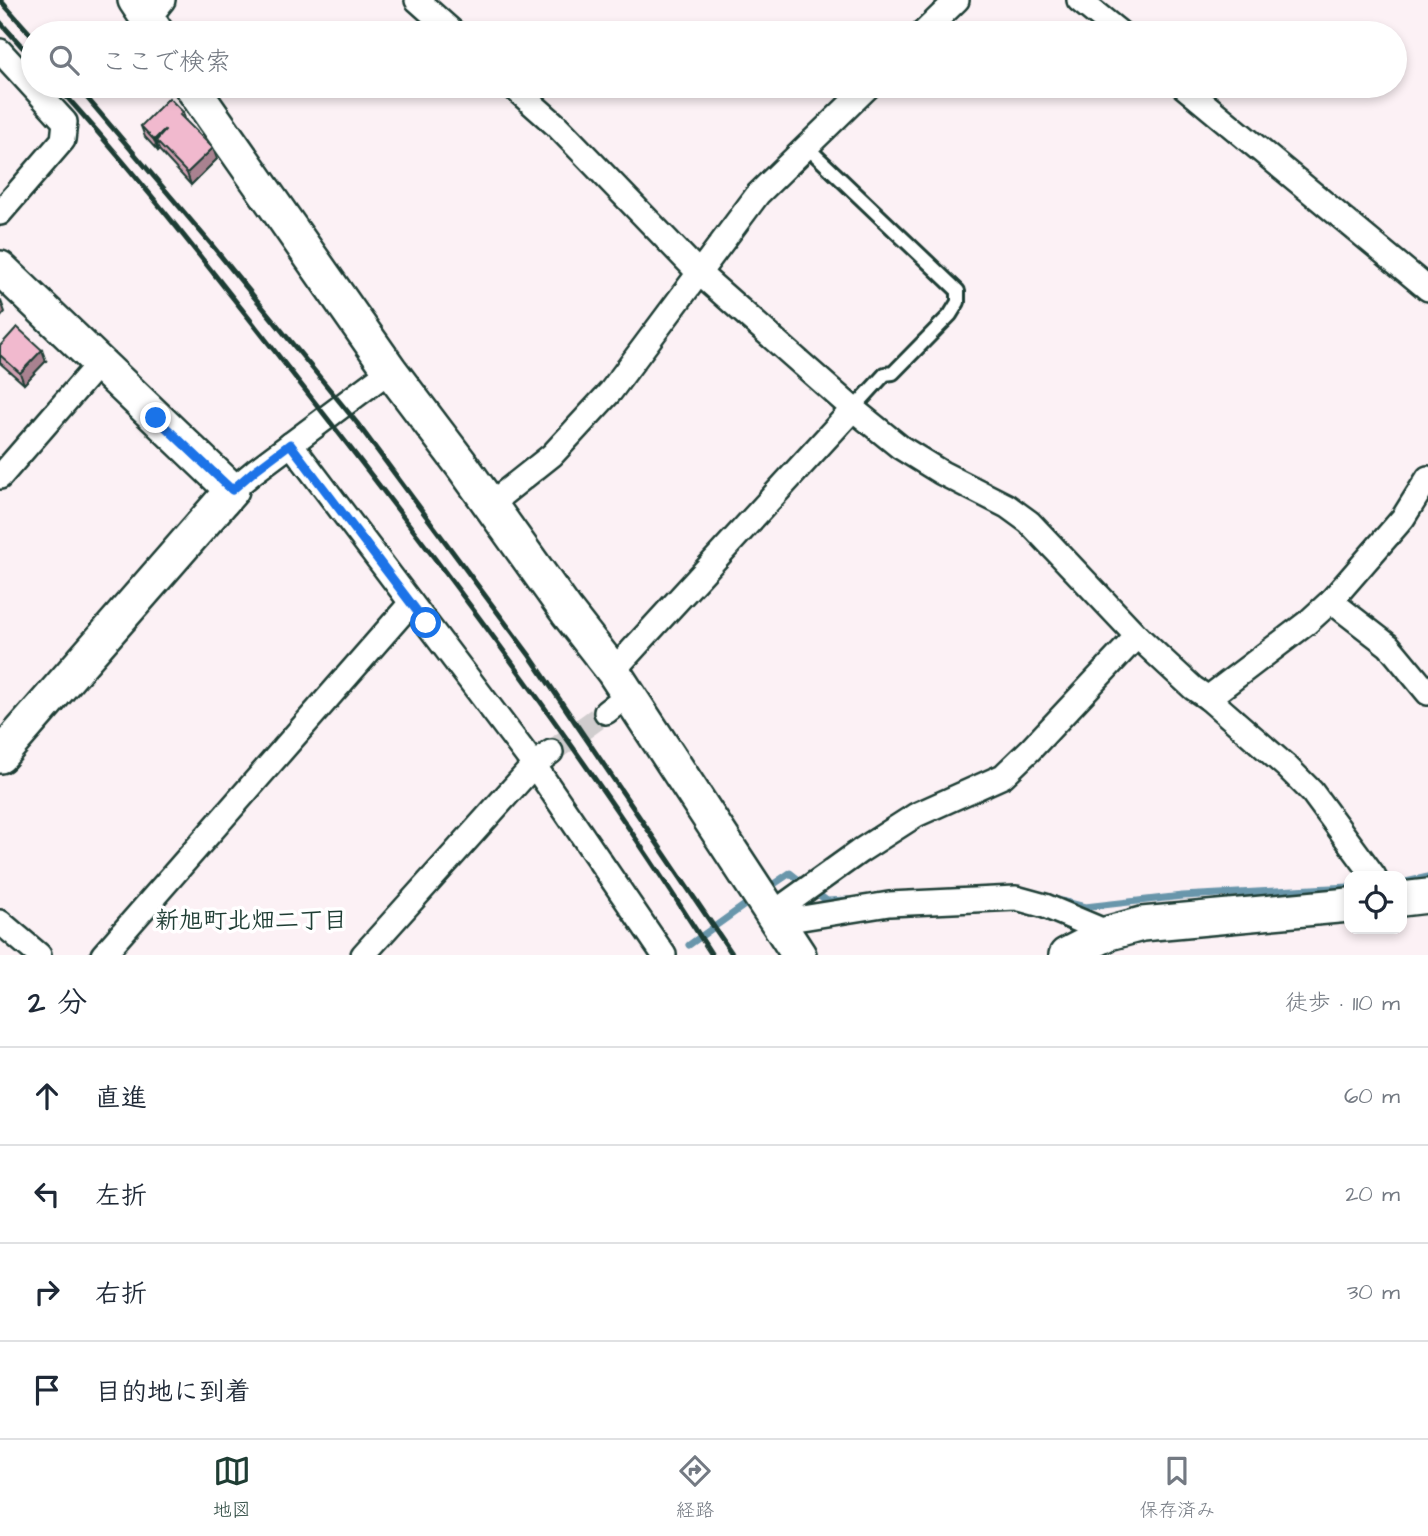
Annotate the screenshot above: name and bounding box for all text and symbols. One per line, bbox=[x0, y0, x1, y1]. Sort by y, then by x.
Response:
search box bbox=[21, 21, 1407, 98]
icon: search bbox=[45, 41, 83, 79]
text: ここで検索 bbox=[101, 44, 231, 80]
route end bbox=[140, 402, 171, 433]
route start bbox=[410, 607, 441, 638]
map controls bbox=[1344, 871, 1407, 934]
button: locate bbox=[1344, 871, 1407, 934]
district label: 新旭町北畑二丁目 bbox=[155, 904, 347, 938]
text: 2 分 bbox=[28, 982, 87, 1024]
text: 徒歩 · 110 m bbox=[1285, 987, 1400, 1019]
icon: ahead bbox=[28, 1077, 66, 1115]
text: 直進 bbox=[95, 1080, 147, 1116]
text: 60 m bbox=[1344, 1080, 1400, 1112]
icon: left bbox=[28, 1175, 66, 1213]
text: 左折 bbox=[95, 1178, 147, 1214]
text: 20 m bbox=[1345, 1178, 1400, 1210]
icon: right bbox=[28, 1273, 66, 1311]
text: 右折 bbox=[95, 1276, 147, 1312]
text: 30 m bbox=[1347, 1276, 1400, 1308]
icon: arrive bbox=[28, 1371, 66, 1409]
text: 目的地に到着 bbox=[95, 1374, 251, 1410]
tab: 地図 bbox=[213, 1452, 251, 1524]
tab: 経路 bbox=[676, 1452, 714, 1524]
tab: 保存済み bbox=[1139, 1452, 1215, 1524]

